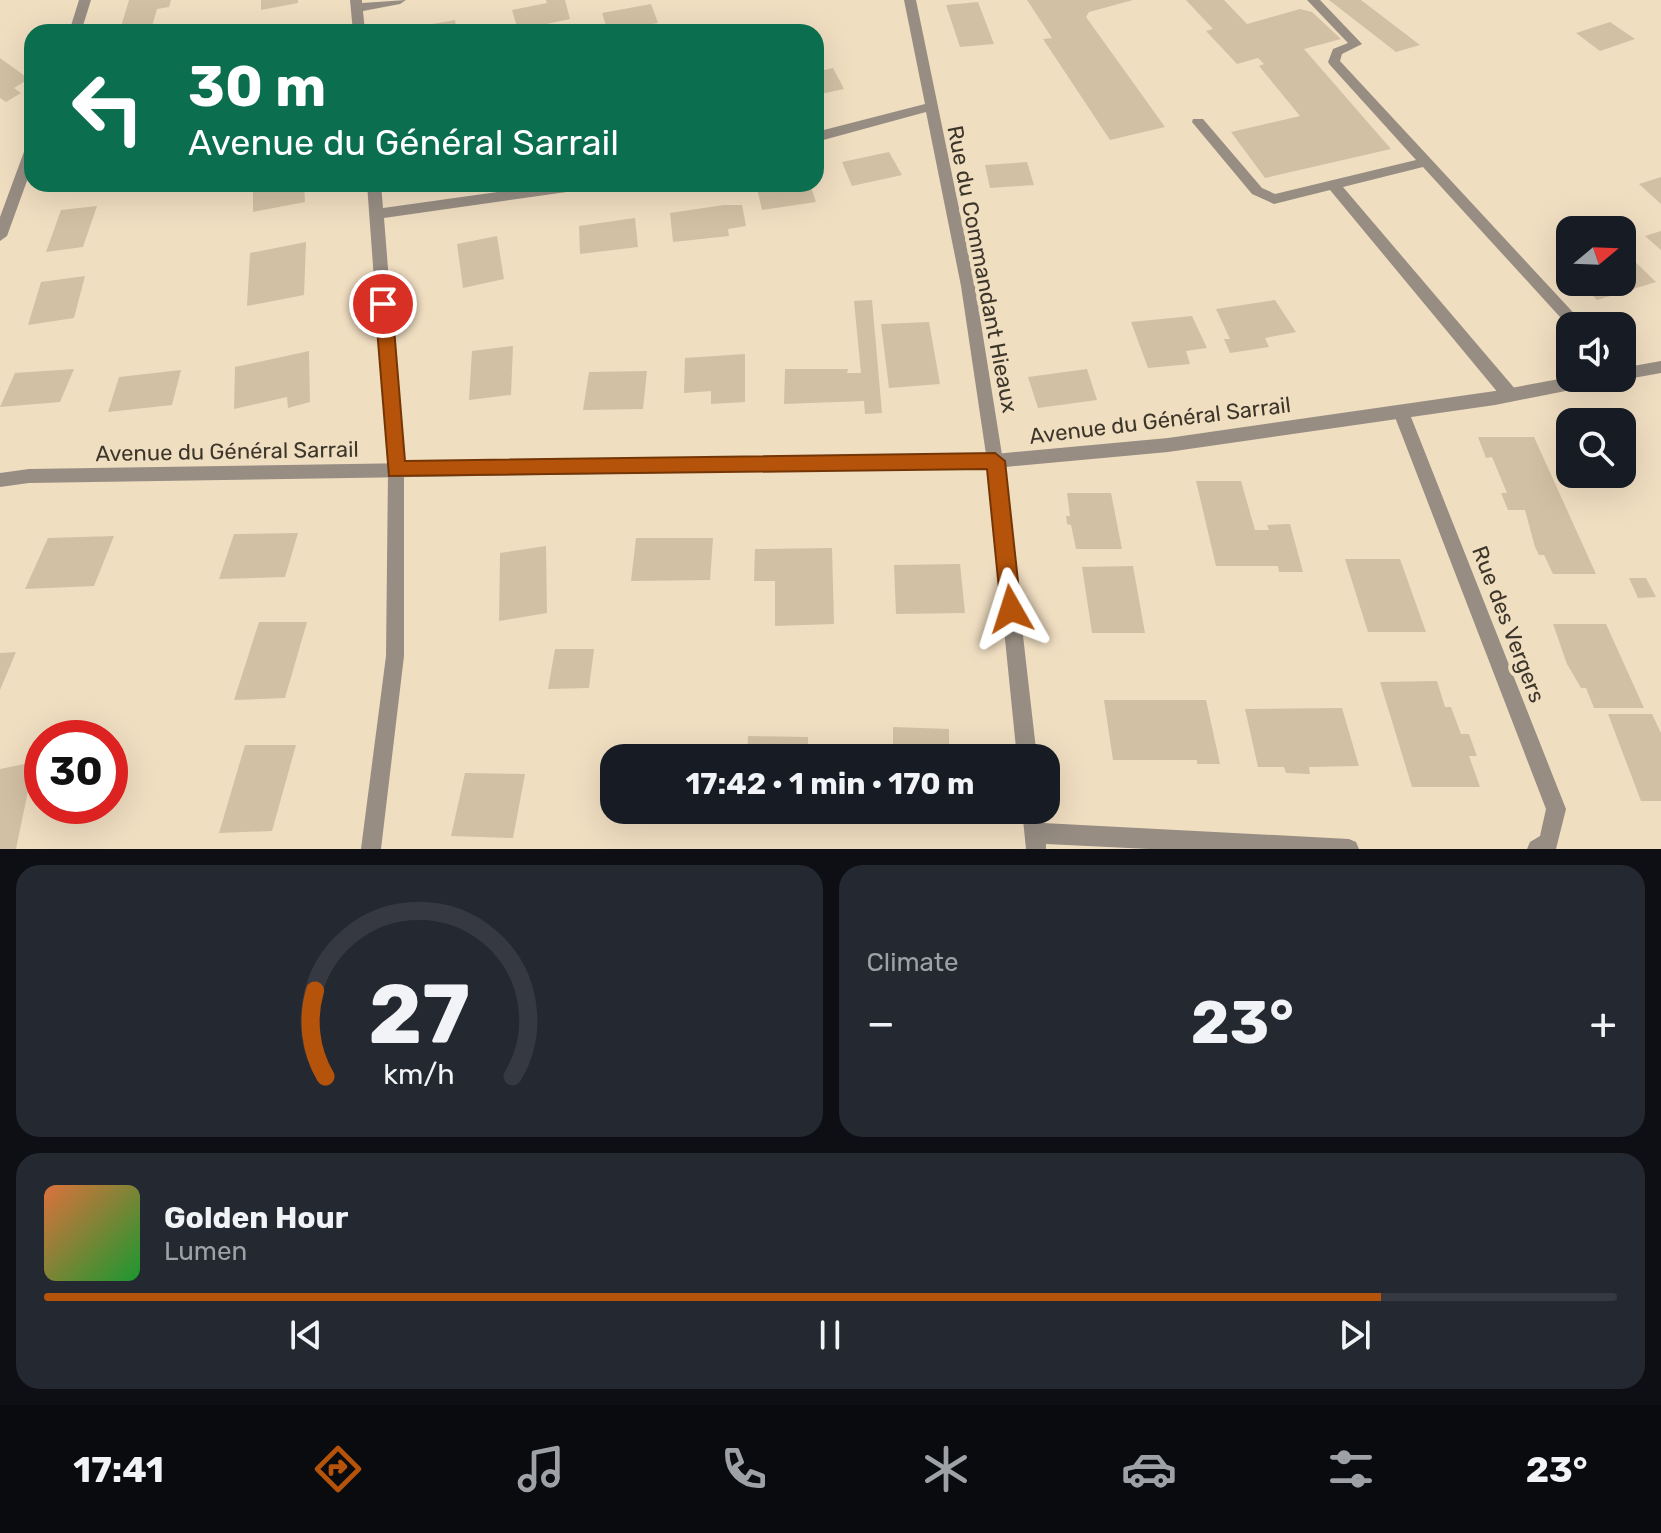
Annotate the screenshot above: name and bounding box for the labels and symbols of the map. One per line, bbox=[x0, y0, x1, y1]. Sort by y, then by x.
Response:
street label: Rue du Commandant Hieaux bbox=[941, 123, 1024, 415]
north arrow bbox=[1556, 216, 1636, 296]
pin bbox=[349, 270, 417, 338]
street label: Avenue du Général Sarrail bbox=[1028, 391, 1292, 450]
street label: Avenue du Général Sarrail bbox=[95, 436, 359, 467]
street label: Rue des Vergers bbox=[1466, 542, 1551, 706]
position arrow bbox=[969, 567, 1053, 651]
speed limit sign: 30 bbox=[24, 720, 128, 824]

